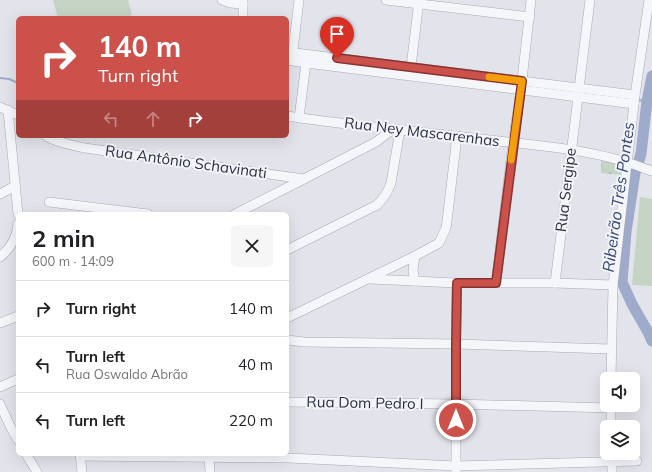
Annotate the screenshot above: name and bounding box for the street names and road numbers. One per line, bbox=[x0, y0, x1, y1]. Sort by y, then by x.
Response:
street label: Rua Ney Mascarenhas bbox=[343, 113, 501, 150]
street label: Rua Antônio Schavinati bbox=[104, 141, 268, 182]
street label: Rua Sergipe bbox=[551, 147, 580, 233]
street label: Rua Dom Pedro I bbox=[306, 392, 424, 413]

